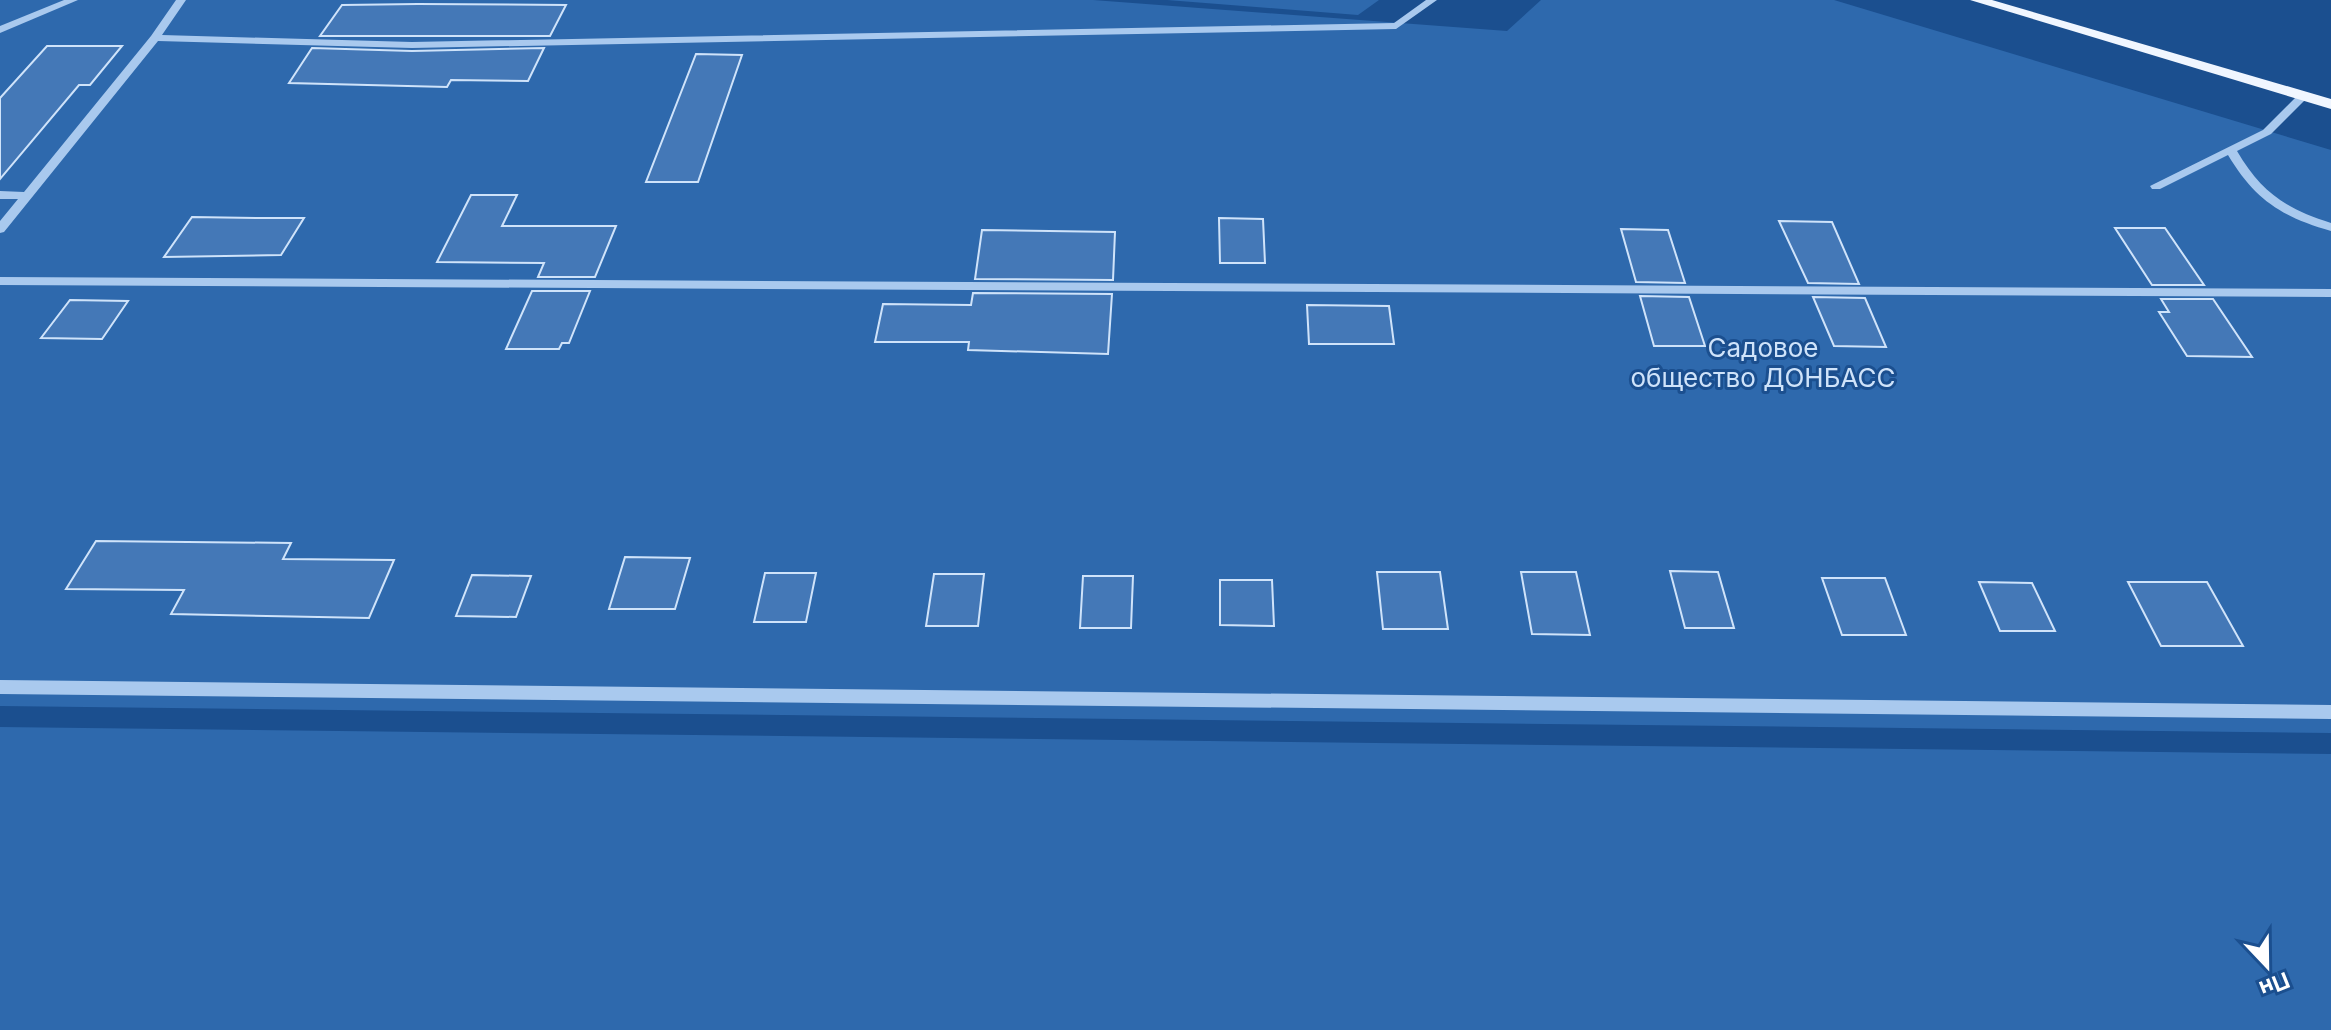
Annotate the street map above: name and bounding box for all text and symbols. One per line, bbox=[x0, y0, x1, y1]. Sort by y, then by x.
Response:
park label: Садовое общество ДОНБАСС bbox=[1631, 332, 1895, 393]
north arrow bbox=[2227, 926, 2307, 1006]
text: Пн bbox=[2256, 967, 2293, 1002]

